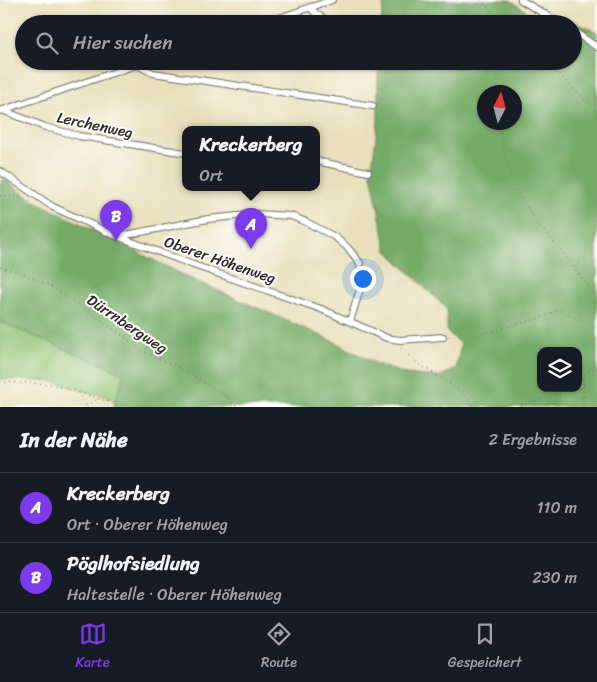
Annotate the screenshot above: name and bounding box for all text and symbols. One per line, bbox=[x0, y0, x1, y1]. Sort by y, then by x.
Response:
search box bbox=[15, 15, 582, 70]
text: Hier suchen bbox=[73, 26, 173, 59]
icon: search bbox=[33, 29, 61, 57]
north arrow bbox=[477, 85, 522, 130]
street label: Lerchenweg bbox=[55, 104, 135, 146]
popup bbox=[182, 126, 320, 191]
text: Kreckerberg bbox=[200, 128, 302, 161]
text: Ort bbox=[200, 161, 223, 190]
pin: B bbox=[100, 200, 132, 241]
pin: A bbox=[235, 208, 267, 249]
street label: Oberer Höhenweg bbox=[161, 229, 280, 291]
your location bbox=[350, 266, 376, 292]
street label: Dürrnbergweg bbox=[81, 287, 173, 361]
map controls bbox=[537, 347, 582, 392]
button: layers bbox=[537, 347, 582, 392]
text: In der Nähe bbox=[20, 421, 128, 459]
text: 2 Ergebnisse bbox=[489, 425, 577, 454]
text: Kreckerberg bbox=[67, 477, 170, 510]
text: A bbox=[31, 493, 41, 522]
text: 110 m bbox=[537, 493, 577, 522]
text: Ort · Oberer Höhenweg bbox=[67, 510, 228, 539]
text: Pöglhofsiedlung bbox=[67, 547, 200, 580]
text: B bbox=[31, 563, 41, 592]
text: 230 m bbox=[532, 563, 577, 592]
text: Haltestelle · Oberer Höhenweg bbox=[67, 580, 282, 609]
tab: Karte bbox=[75, 620, 110, 675]
tab: Route bbox=[261, 620, 297, 675]
tab: Gespeichert bbox=[448, 620, 522, 675]

